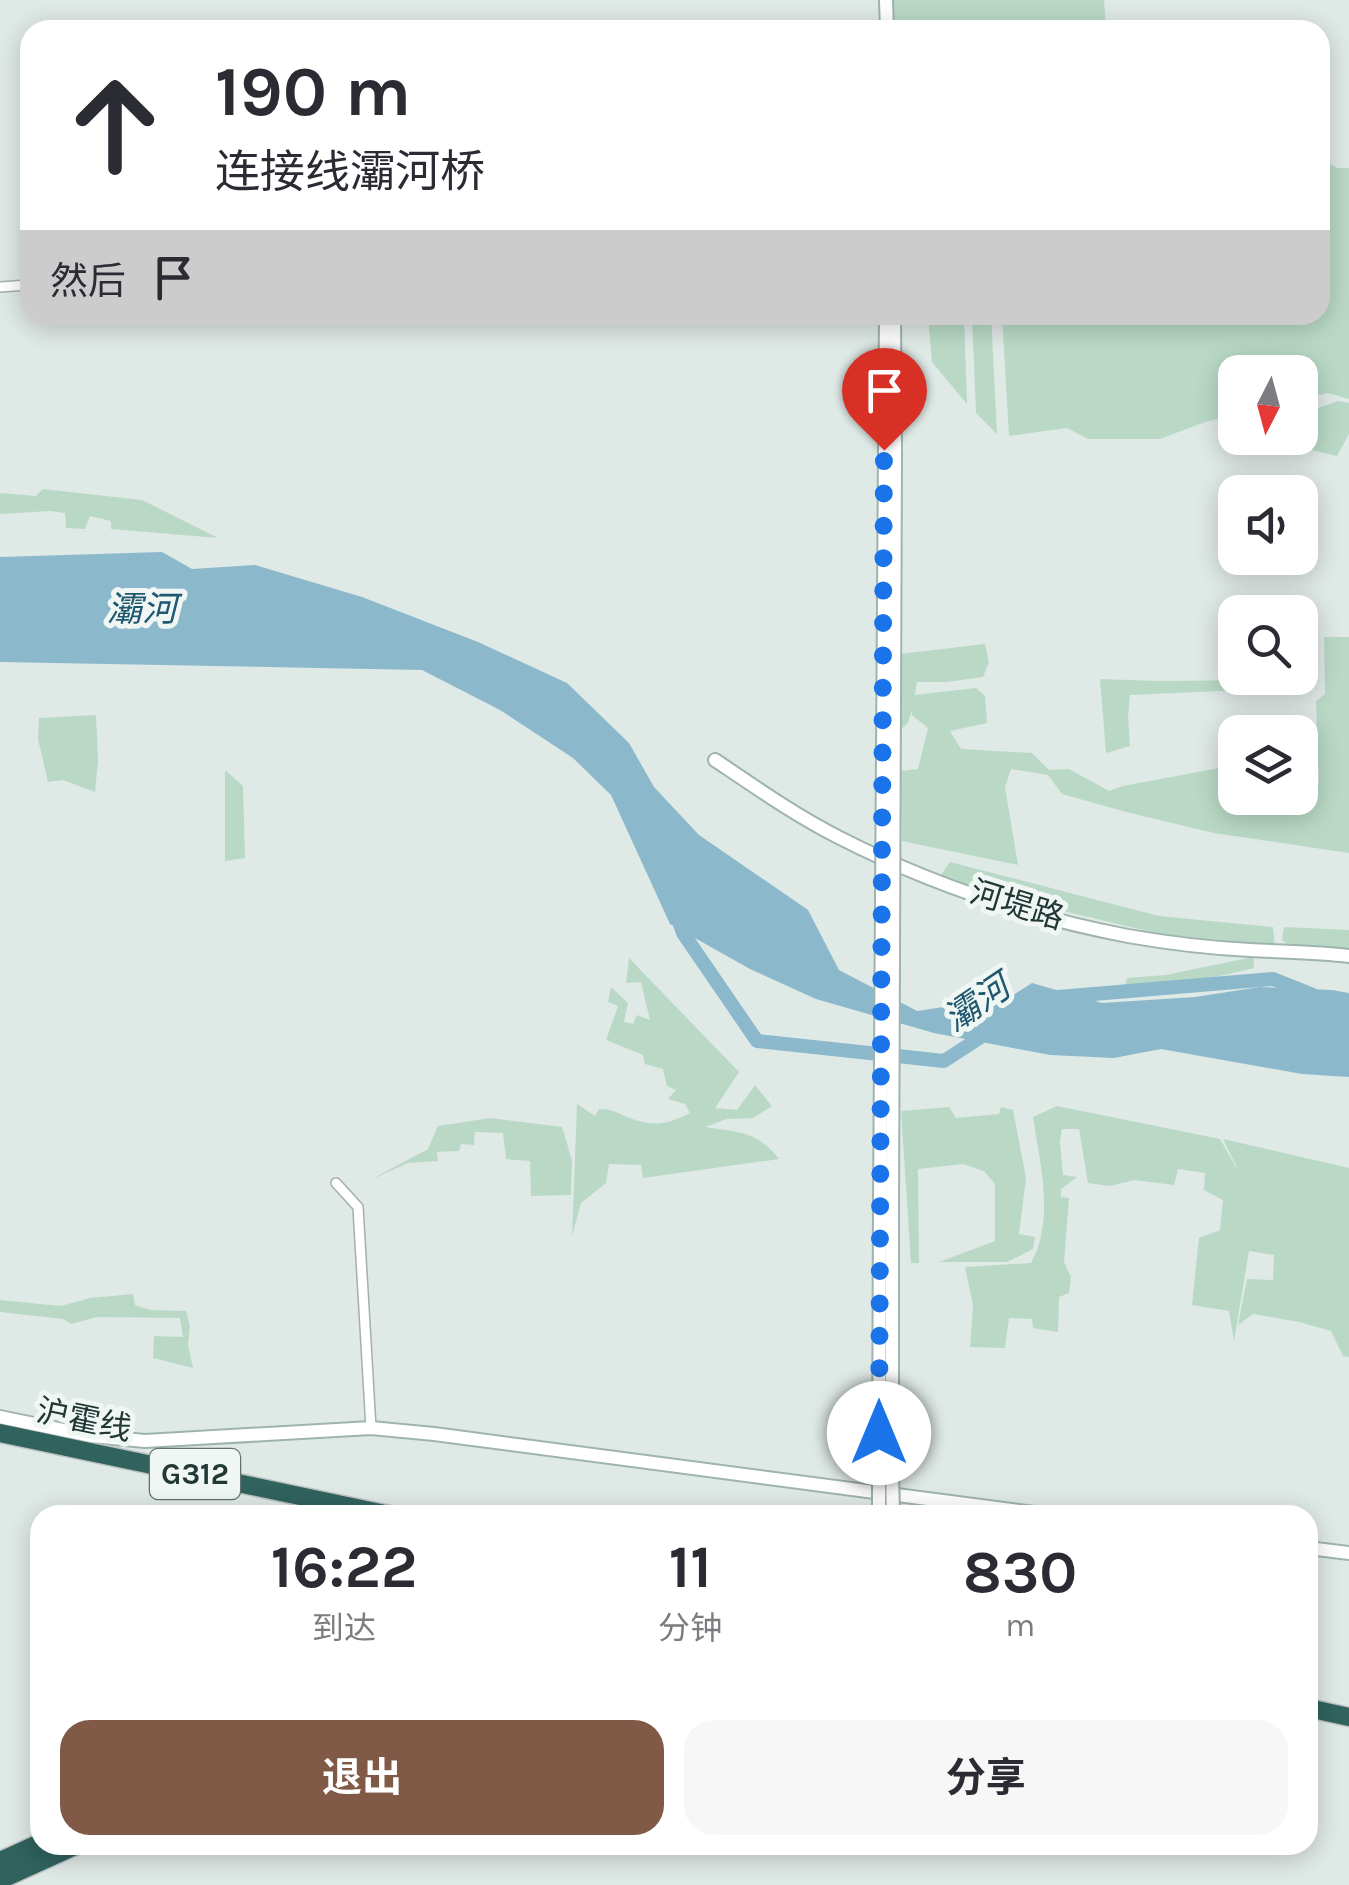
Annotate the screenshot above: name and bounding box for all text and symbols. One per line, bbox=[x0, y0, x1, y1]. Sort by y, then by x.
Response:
text: 190 m bbox=[215, 51, 411, 133]
icon: ahead bbox=[50, 60, 180, 190]
text: 连接线灞河桥 bbox=[215, 146, 485, 198]
icon: arrive bbox=[146, 250, 201, 305]
text: 然后 bbox=[50, 259, 126, 304]
pin bbox=[842, 348, 927, 451]
north arrow bbox=[1218, 355, 1318, 455]
map controls bbox=[1218, 355, 1318, 815]
icon: arrive bbox=[857, 363, 912, 418]
button: sound bbox=[1218, 475, 1318, 575]
water label: 灞河 bbox=[107, 589, 183, 630]
button: search bbox=[1218, 595, 1318, 695]
button: layers bbox=[1218, 715, 1318, 815]
street label: 河堤路 bbox=[966, 873, 1068, 937]
water label: 灞河 bbox=[937, 963, 1022, 1040]
position arrow bbox=[827, 1381, 931, 1485]
street label: 沪霍线 bbox=[33, 1392, 135, 1448]
road number: G312 bbox=[150, 1449, 240, 1499]
text: 16:22 bbox=[271, 1532, 417, 1602]
text: 11 bbox=[669, 1532, 712, 1602]
text: 830 bbox=[963, 1537, 1077, 1607]
text: m bbox=[1005, 1607, 1035, 1644]
text: 到达 bbox=[312, 1610, 376, 1647]
text: 分钟 bbox=[658, 1610, 722, 1647]
button: 退出 bbox=[60, 1720, 664, 1835]
button: 分享 bbox=[684, 1720, 1288, 1835]

